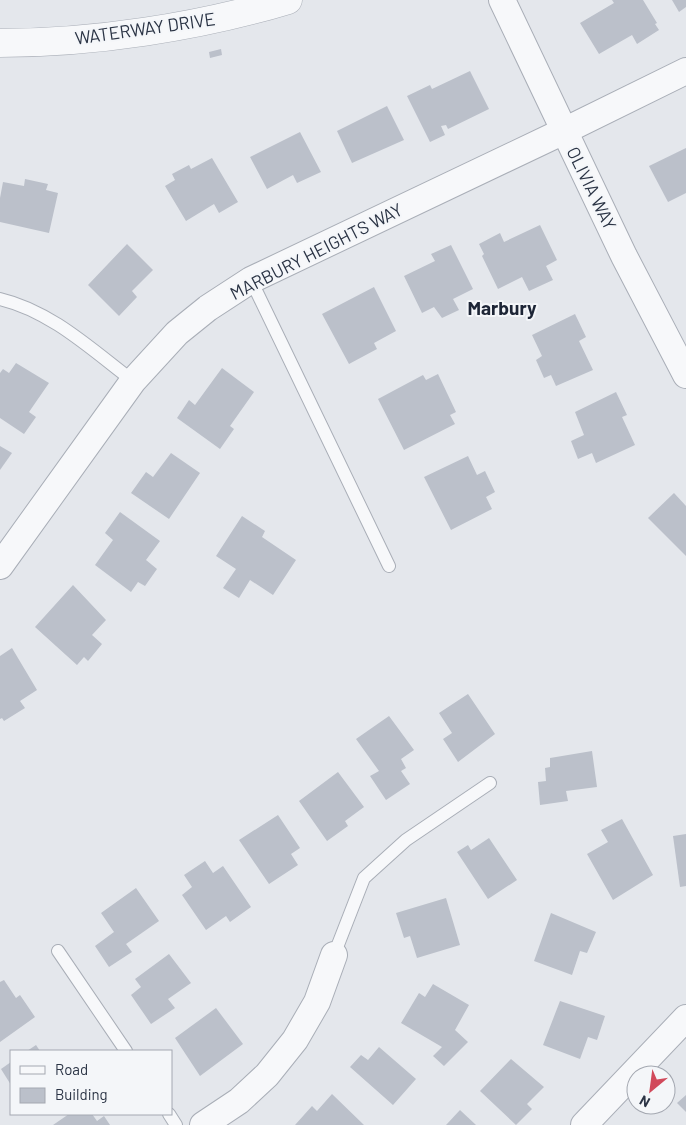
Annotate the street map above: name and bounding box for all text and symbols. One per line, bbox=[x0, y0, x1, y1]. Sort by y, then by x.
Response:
street label: WATERWAY DRIVE bbox=[73, 7, 217, 49]
street label: OLIVIA WAY bbox=[562, 143, 622, 233]
street label: MARBURY HEIGHTS WAY bbox=[226, 198, 406, 304]
district label: Marbury bbox=[467, 296, 537, 319]
legend bbox=[10, 1050, 172, 1115]
text: Road bbox=[55, 1060, 88, 1078]
north arrow bbox=[626, 1065, 676, 1115]
text: Building bbox=[55, 1085, 108, 1103]
text: N bbox=[636, 1092, 653, 1111]

